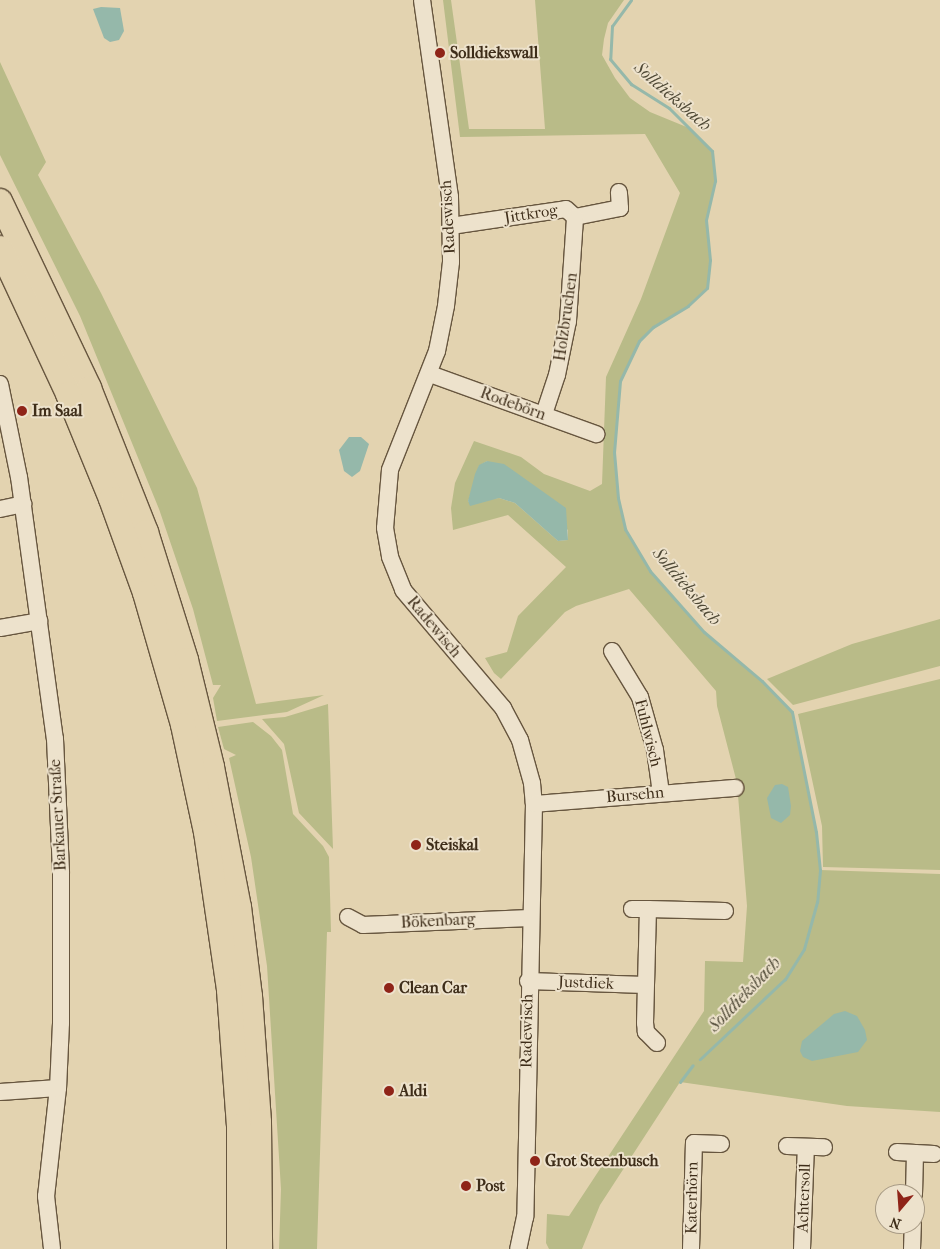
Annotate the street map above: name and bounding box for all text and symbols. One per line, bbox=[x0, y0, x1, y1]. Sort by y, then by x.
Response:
place label: Solldiekswall bbox=[450, 43, 538, 63]
marker: Solldiekswall bbox=[434, 47, 446, 59]
water label: Solldieksbach bbox=[629, 58, 715, 136]
street label: Radewisch bbox=[436, 179, 460, 255]
street label: Jittkrog bbox=[503, 200, 559, 228]
street label: Holzbruchen bbox=[550, 272, 582, 362]
street label: Rodebörn bbox=[477, 383, 549, 425]
place label: Im Saal bbox=[32, 401, 82, 421]
marker: Im Saal bbox=[16, 405, 28, 417]
water label: Solldieksbach bbox=[647, 543, 725, 631]
street label: Radewisch bbox=[403, 592, 465, 662]
street label: Fuhlwisch bbox=[630, 697, 666, 769]
street label: Barkauer Straße bbox=[45, 759, 71, 871]
street label: Bursehn bbox=[605, 783, 665, 807]
place label: Steiskal bbox=[426, 835, 479, 855]
marker: Steiskal bbox=[410, 839, 422, 851]
street label: Bökenbarg bbox=[400, 909, 476, 933]
water label: Solldieksbach bbox=[704, 953, 786, 1037]
street label: Justdiek bbox=[558, 972, 614, 994]
place label: Clean Car bbox=[399, 978, 467, 998]
marker: Clean Car bbox=[383, 982, 395, 994]
street label: Radewisch bbox=[517, 994, 537, 1068]
place label: Aldi bbox=[399, 1081, 427, 1101]
marker: Aldi bbox=[383, 1085, 395, 1097]
place label: Grot Steenbusch bbox=[545, 1151, 658, 1171]
marker: Grot Steenbusch bbox=[529, 1155, 541, 1167]
street label: Katerhörn bbox=[682, 1162, 702, 1234]
street label: Achtersoll bbox=[793, 1163, 815, 1233]
place label: Post bbox=[476, 1176, 505, 1196]
marker: Post bbox=[460, 1180, 472, 1192]
north arrow bbox=[875, 1184, 925, 1234]
text: N bbox=[888, 1213, 903, 1233]

